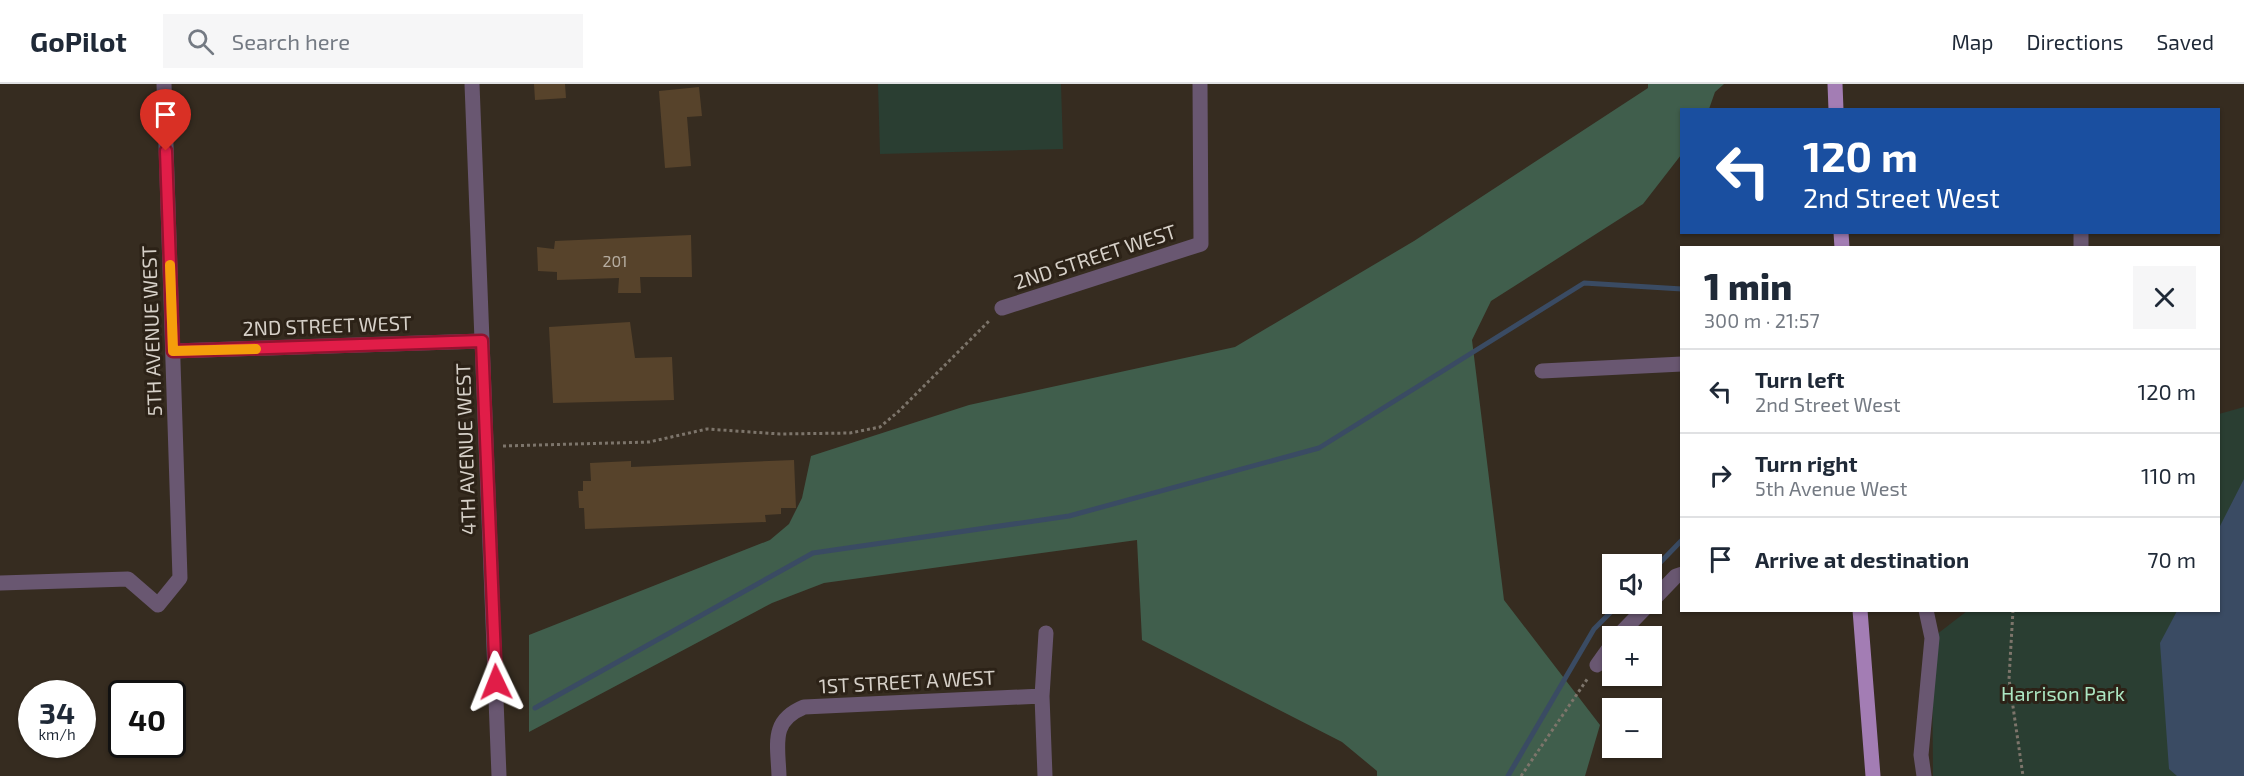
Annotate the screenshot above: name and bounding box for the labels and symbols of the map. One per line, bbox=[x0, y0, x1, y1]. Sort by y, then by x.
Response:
pin bbox=[140, 89, 191, 151]
street label: 2ND STREET WEST bbox=[1011, 218, 1179, 294]
street label: 5TH AVENUE WEST bbox=[136, 245, 166, 417]
house number: 201 bbox=[602, 251, 628, 270]
street label: 2ND STREET WEST bbox=[242, 310, 412, 340]
street label: 4TH AVENUE WEST bbox=[450, 362, 480, 535]
position arrow bbox=[464, 650, 528, 714]
street label: 1ST STREET A WEST bbox=[818, 664, 996, 698]
speed limit sign: 40 bbox=[108, 680, 186, 758]
park label: Harrison Park bbox=[2001, 681, 2125, 705]

